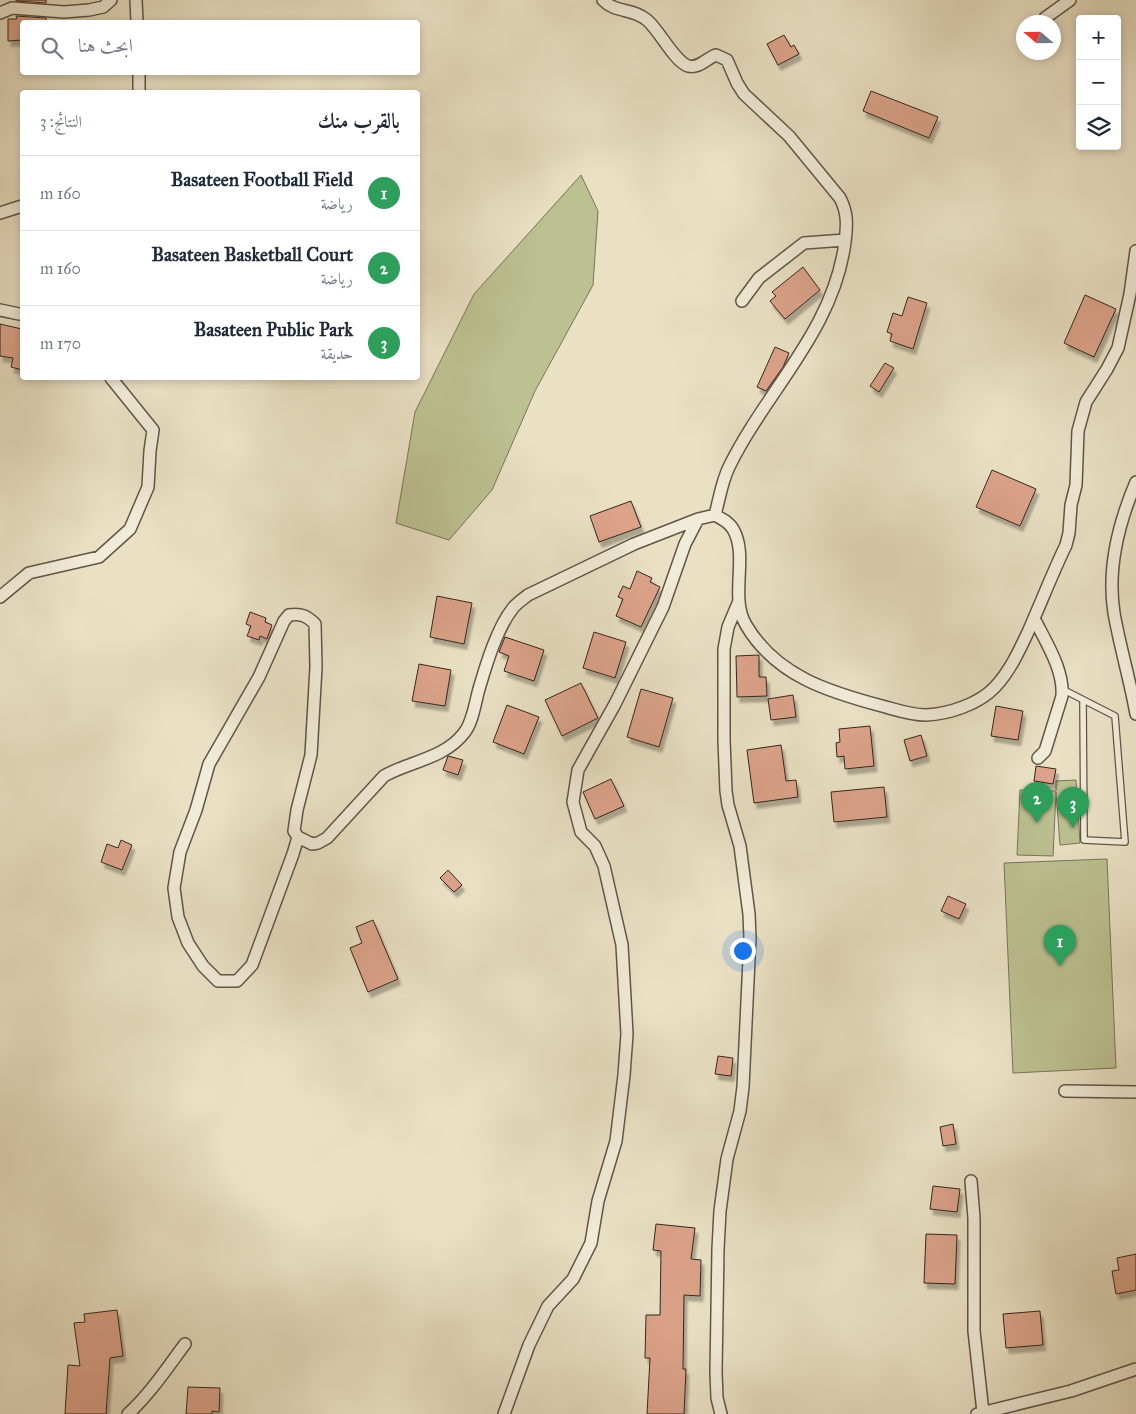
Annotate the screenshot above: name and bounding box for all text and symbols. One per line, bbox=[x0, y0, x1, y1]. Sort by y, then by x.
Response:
north arrow bbox=[1016, 15, 1061, 60]
map controls bbox=[1076, 15, 1121, 150]
button: + bbox=[1076, 15, 1121, 60]
search box bbox=[20, 20, 420, 75]
icon: search bbox=[38, 34, 66, 62]
text: ابحث هنا bbox=[78, 34, 133, 57]
button: − bbox=[1076, 60, 1121, 105]
button: layers bbox=[1076, 105, 1121, 150]
text: بالقرب منك bbox=[318, 108, 400, 134]
text: النتائج: 3 bbox=[40, 112, 82, 131]
text: Basateen Football Field bbox=[171, 168, 353, 191]
text: 160 m bbox=[40, 184, 81, 203]
text: 1 bbox=[381, 184, 387, 203]
text: رياضة bbox=[321, 194, 353, 213]
text: Basateen Basketball Court bbox=[152, 243, 353, 266]
text: 160 m bbox=[40, 259, 81, 278]
text: 2 bbox=[380, 259, 388, 278]
text: رياضة bbox=[321, 269, 353, 288]
text: Basateen Public Park bbox=[194, 318, 353, 341]
text: 170 m bbox=[40, 334, 81, 353]
text: 3 bbox=[381, 334, 387, 353]
text: حديقة bbox=[321, 344, 353, 363]
pin: 2 bbox=[1021, 782, 1053, 823]
pin: 3 bbox=[1057, 787, 1089, 828]
pin: 1 bbox=[1044, 925, 1076, 966]
your location bbox=[730, 938, 756, 964]

